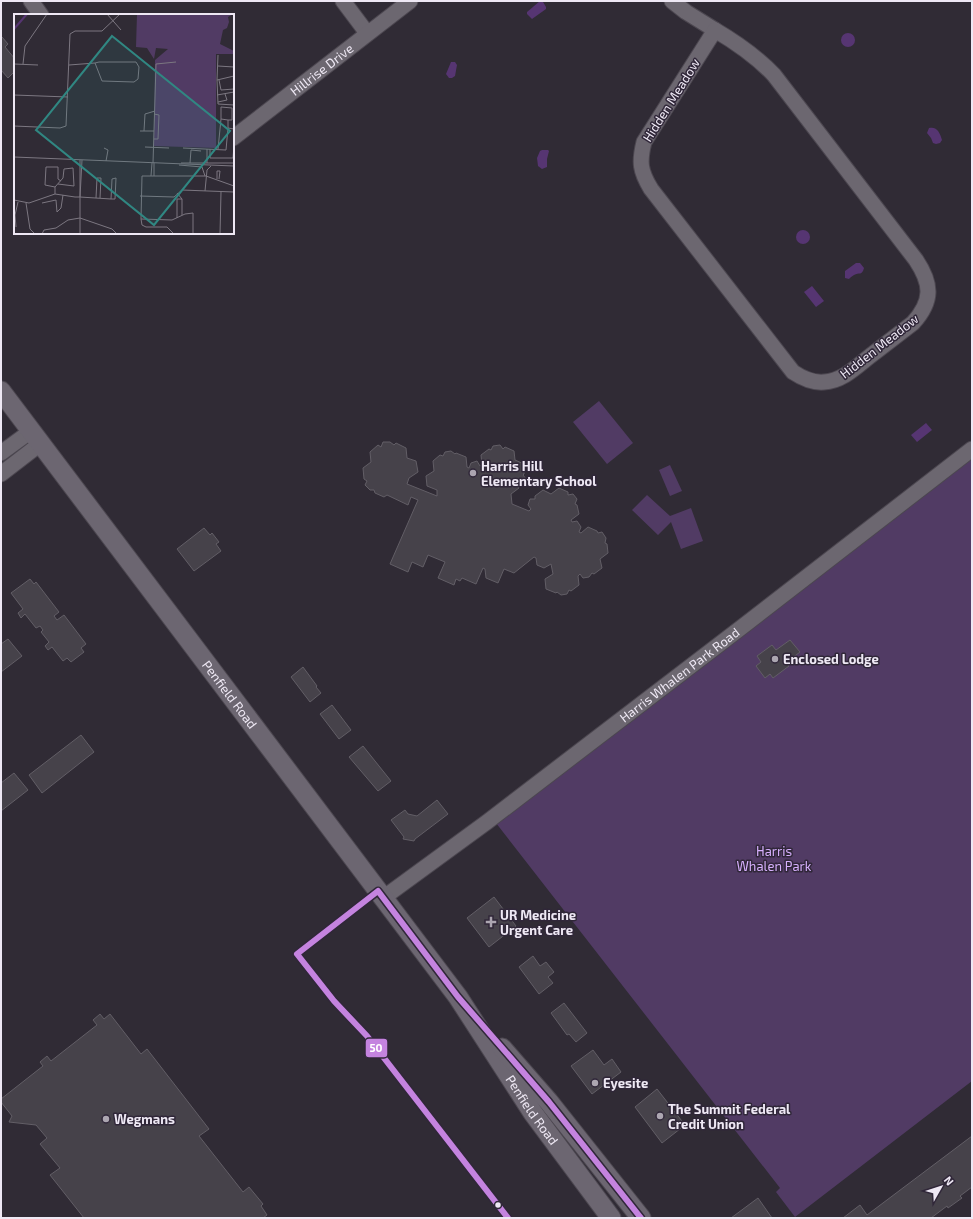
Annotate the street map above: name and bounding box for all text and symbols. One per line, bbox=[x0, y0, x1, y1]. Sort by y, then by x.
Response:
inset map bbox=[14, 14, 234, 234]
street label: Hillrise Drive bbox=[287, 40, 356, 99]
street label: Hidden Meadow bbox=[639, 55, 703, 145]
street label: Hidden Meadow bbox=[837, 310, 922, 382]
place label: Harris Hill Elementary School bbox=[481, 458, 597, 489]
marker: Harris Hill Elementary School bbox=[468, 468, 478, 478]
street label: Harris Whalen Park Road bbox=[616, 624, 742, 726]
place label: Enclosed Lodge bbox=[783, 651, 879, 667]
marker: Enclosed Lodge bbox=[770, 654, 780, 664]
street label: Penfield Road bbox=[199, 657, 261, 732]
park label: Harris Whalen Park bbox=[737, 843, 812, 874]
place label: UR Medicine Urgent Care bbox=[500, 907, 576, 938]
marker: UR Medicine Urgent Care bbox=[485, 916, 497, 928]
line badge: 50 bbox=[365, 1038, 388, 1058]
text: 50 bbox=[369, 1041, 383, 1054]
street label: Penfield Road bbox=[503, 1072, 562, 1148]
place label: Eyesite bbox=[603, 1075, 648, 1091]
marker: Eyesite bbox=[590, 1078, 600, 1088]
place label: The Summit Federal Credit Union bbox=[668, 1101, 791, 1132]
place label: Wegmans bbox=[114, 1111, 175, 1127]
marker: The Summit Federal Credit Union bbox=[655, 1111, 665, 1121]
marker: Wegmans bbox=[101, 1114, 111, 1124]
north arrow bbox=[921, 1167, 961, 1207]
text: N bbox=[942, 1173, 957, 1188]
unlabelled marker bbox=[493, 1200, 503, 1210]

